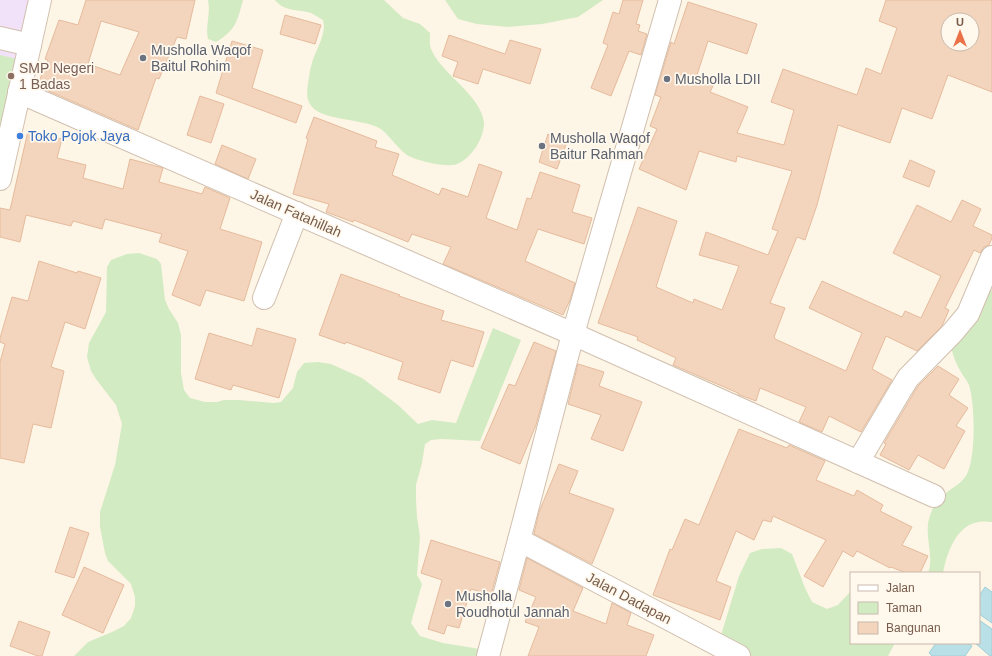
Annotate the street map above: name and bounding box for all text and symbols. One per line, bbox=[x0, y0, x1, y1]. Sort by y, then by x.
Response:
north arrow bbox=[940, 12, 980, 52]
text: U bbox=[956, 16, 964, 28]
place label: Musholla Waqof Baitul Rohim bbox=[151, 42, 251, 74]
marker: Musholla Waqof Baitul Rohim bbox=[138, 53, 148, 63]
place label: SMP Negeri 1 Badas bbox=[19, 60, 94, 92]
marker: SMP Negeri 1 Badas bbox=[6, 71, 16, 81]
place label: Musholla LDII bbox=[675, 71, 761, 87]
marker: Musholla LDII bbox=[662, 74, 672, 84]
place label: Toko Pojok Jaya bbox=[28, 128, 130, 144]
place label: Musholla Waqof Baitur Rahman bbox=[550, 130, 650, 162]
marker: Toko Pojok Jaya bbox=[15, 131, 25, 141]
marker: Musholla Waqof Baitur Rahman bbox=[537, 141, 547, 151]
street label: Jalan Fatahillah bbox=[248, 186, 344, 240]
street label: Jalan Dadapan bbox=[584, 569, 674, 627]
legend bbox=[850, 572, 980, 644]
text: Jalan bbox=[886, 581, 915, 595]
place label: Musholla Roudhotul Jannah bbox=[456, 588, 570, 620]
marker: Musholla Roudhotul Jannah bbox=[443, 599, 453, 609]
text: Taman bbox=[886, 601, 922, 615]
text: Bangunan bbox=[886, 621, 941, 635]

